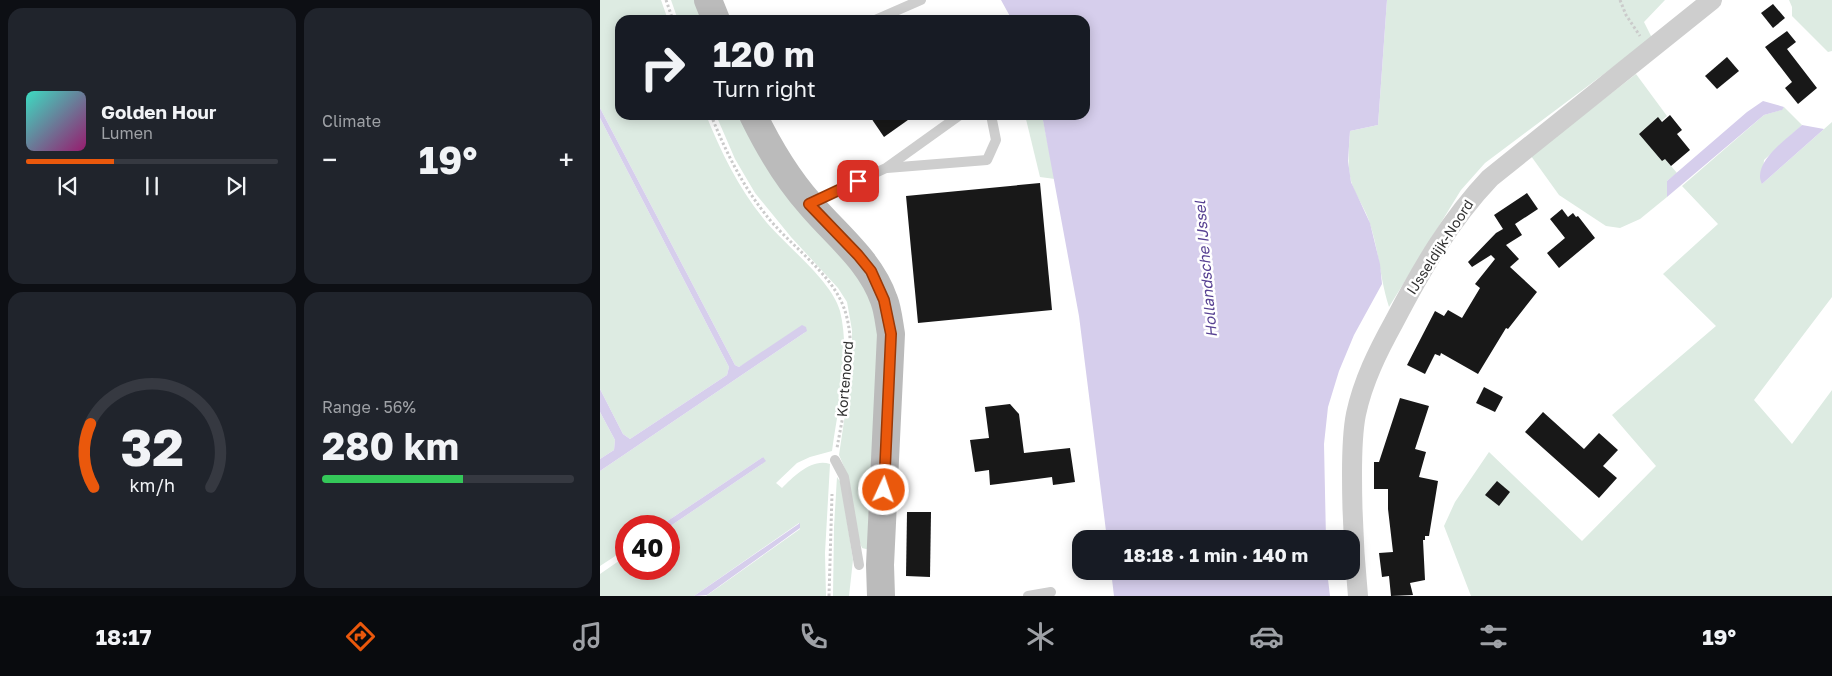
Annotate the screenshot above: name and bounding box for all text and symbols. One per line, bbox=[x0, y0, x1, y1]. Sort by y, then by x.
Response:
text: 120 m bbox=[713, 33, 815, 75]
icon: right bbox=[630, 35, 695, 100]
text: Turn right bbox=[713, 75, 816, 102]
text: Golden Hour bbox=[101, 100, 216, 123]
text: Climate bbox=[322, 111, 381, 131]
text: Lumen bbox=[101, 123, 153, 143]
text: 19° bbox=[419, 137, 477, 182]
text: − bbox=[322, 143, 337, 176]
text: + bbox=[559, 143, 574, 176]
pin bbox=[837, 160, 879, 202]
icon: arrive bbox=[844, 167, 872, 195]
icon: previous bbox=[54, 172, 82, 200]
icon: pause bbox=[138, 172, 166, 200]
icon: next bbox=[222, 172, 250, 200]
street label: IJsseldijk-Noord bbox=[1403, 196, 1477, 297]
water label: Hollandsche IJssel bbox=[1190, 199, 1220, 338]
street label: Kortenoord bbox=[833, 340, 856, 418]
text: Range · 56% bbox=[322, 397, 416, 417]
text: 32 bbox=[120, 415, 184, 477]
text: 280 km bbox=[322, 423, 459, 468]
position arrow bbox=[857, 463, 909, 515]
text: km/h bbox=[129, 474, 175, 496]
speed limit sign: 40 bbox=[615, 515, 680, 580]
text: 18:18 · 1 min · 140 m bbox=[1124, 543, 1308, 566]
icon: directions bbox=[343, 619, 378, 654]
icon: music bbox=[570, 619, 605, 654]
icon: phone bbox=[796, 619, 831, 654]
icon: climate bbox=[1023, 619, 1058, 654]
icon: car bbox=[1249, 619, 1284, 654]
icon: filters bbox=[1476, 619, 1511, 654]
text: 18:17 bbox=[96, 623, 152, 650]
text: 19° bbox=[1702, 623, 1736, 650]

